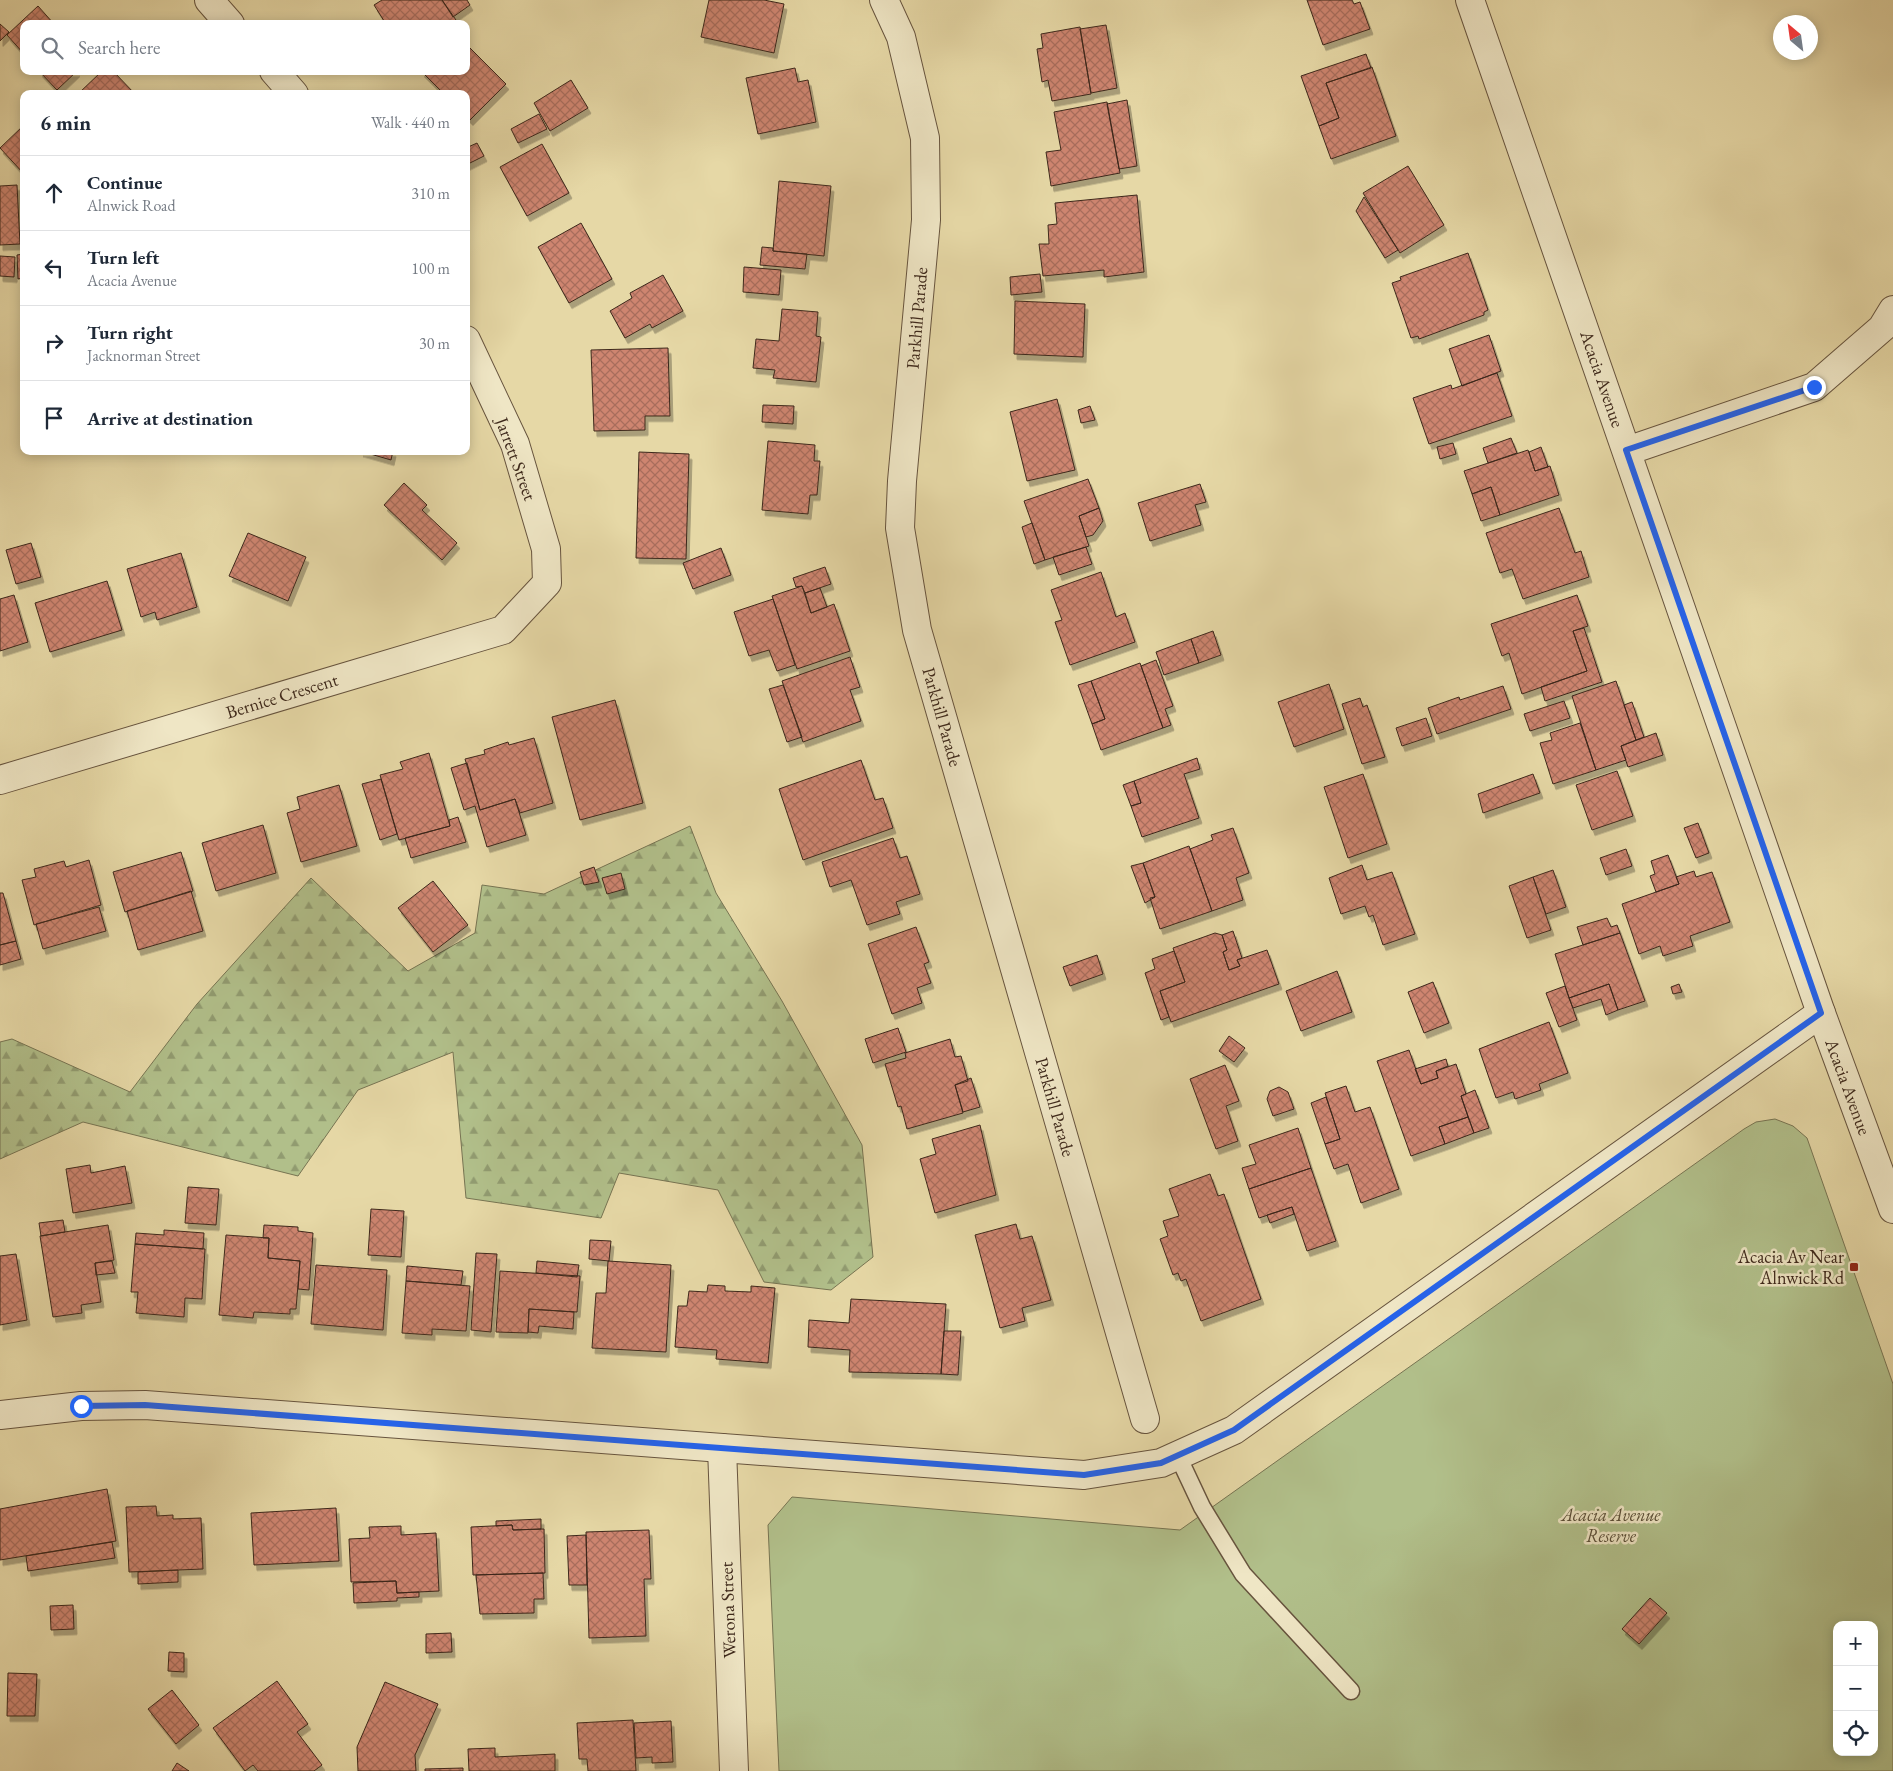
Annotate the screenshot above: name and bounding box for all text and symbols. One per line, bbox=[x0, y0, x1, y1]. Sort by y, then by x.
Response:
north arrow bbox=[1773, 15, 1818, 60]
search box bbox=[20, 20, 470, 75]
icon: search bbox=[38, 34, 66, 62]
text: Search here bbox=[78, 35, 160, 60]
text: 6 min bbox=[40, 109, 91, 136]
text: Walk · 440 m bbox=[371, 112, 450, 133]
text: Continue bbox=[87, 170, 162, 195]
icon: ahead bbox=[40, 179, 68, 207]
text: 310 m bbox=[411, 183, 450, 204]
text: Alnwick Road bbox=[87, 195, 176, 216]
text: Turn left bbox=[87, 245, 159, 270]
icon: left bbox=[40, 254, 68, 282]
text: 100 m bbox=[411, 258, 450, 279]
street label: Parkhill Parade bbox=[901, 266, 932, 370]
text: Acacia Avenue bbox=[87, 270, 177, 291]
text: Turn right bbox=[87, 320, 173, 345]
street label: Acacia Avenue bbox=[1575, 326, 1630, 430]
icon: right bbox=[40, 329, 68, 357]
text: 30 m bbox=[419, 333, 450, 354]
text: Jacknorman Street bbox=[87, 345, 200, 366]
route end bbox=[1803, 376, 1826, 399]
icon: arrive bbox=[40, 404, 68, 432]
text: Arrive at destination bbox=[87, 406, 253, 431]
street label: Jarrett Street bbox=[490, 412, 542, 504]
street label: Parkhill Parade bbox=[917, 665, 968, 769]
street label: Bernice Crescent bbox=[223, 667, 341, 723]
street label: Acacia Avenue bbox=[1820, 1035, 1877, 1138]
street label: Parkhill Parade bbox=[1030, 1055, 1081, 1159]
place label: Acacia Av Near Alnwick Rd bbox=[1737, 1245, 1845, 1289]
marker: Acacia Av Near Alnwick Rd bbox=[1848, 1261, 1860, 1273]
route start bbox=[70, 1395, 93, 1418]
park label: Acacia Avenue Reserve bbox=[1560, 1503, 1661, 1547]
street label: Werona Street bbox=[714, 1561, 741, 1659]
map controls bbox=[1833, 1621, 1878, 1756]
button: + bbox=[1833, 1621, 1878, 1666]
button: − bbox=[1833, 1666, 1878, 1711]
button: locate bbox=[1833, 1711, 1878, 1756]

